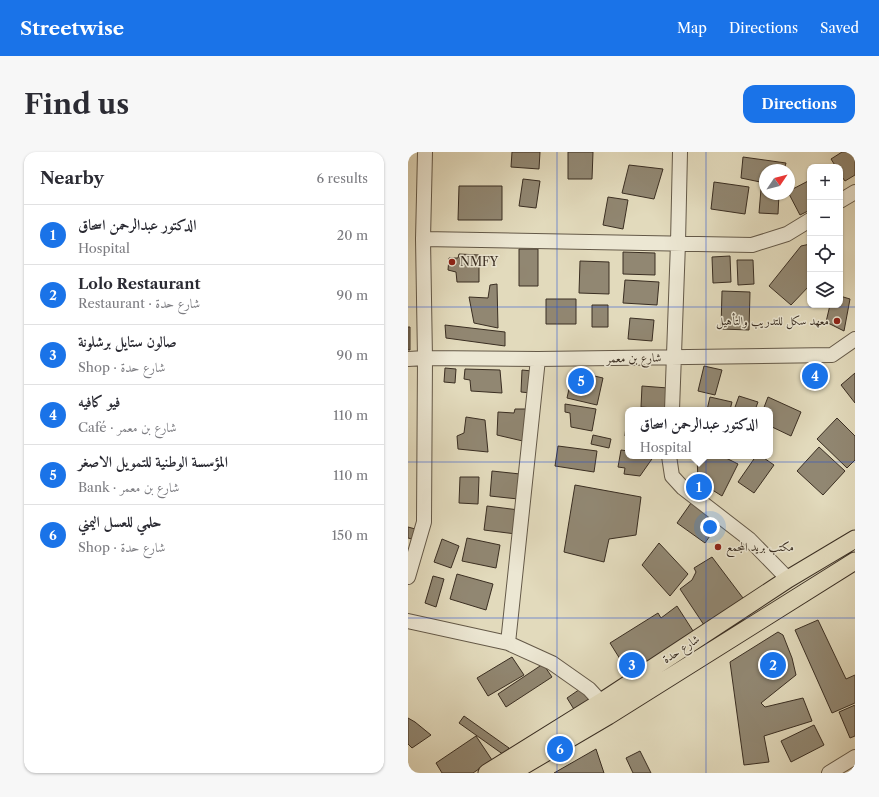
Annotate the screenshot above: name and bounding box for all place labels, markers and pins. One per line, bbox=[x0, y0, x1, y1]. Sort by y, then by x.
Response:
place label: NMFY bbox=[460, 254, 499, 269]
marker: NMFY bbox=[447, 257, 457, 267]
place label: معهد سكل للتدريب والتأهيل bbox=[716, 313, 829, 330]
marker: معهد سكل للتدريب والتأهيل bbox=[832, 316, 842, 326]
pin: 4 bbox=[802, 361, 828, 391]
pin: 5 bbox=[568, 366, 594, 396]
pin: 1 bbox=[686, 472, 712, 502]
place label: مكتب بريد المجمع bbox=[726, 539, 794, 558]
marker: مكتب بريد المجمع bbox=[713, 542, 723, 552]
pin: 3 bbox=[619, 650, 645, 680]
pin: 2 bbox=[760, 650, 786, 680]
pin: 6 bbox=[547, 734, 573, 764]

